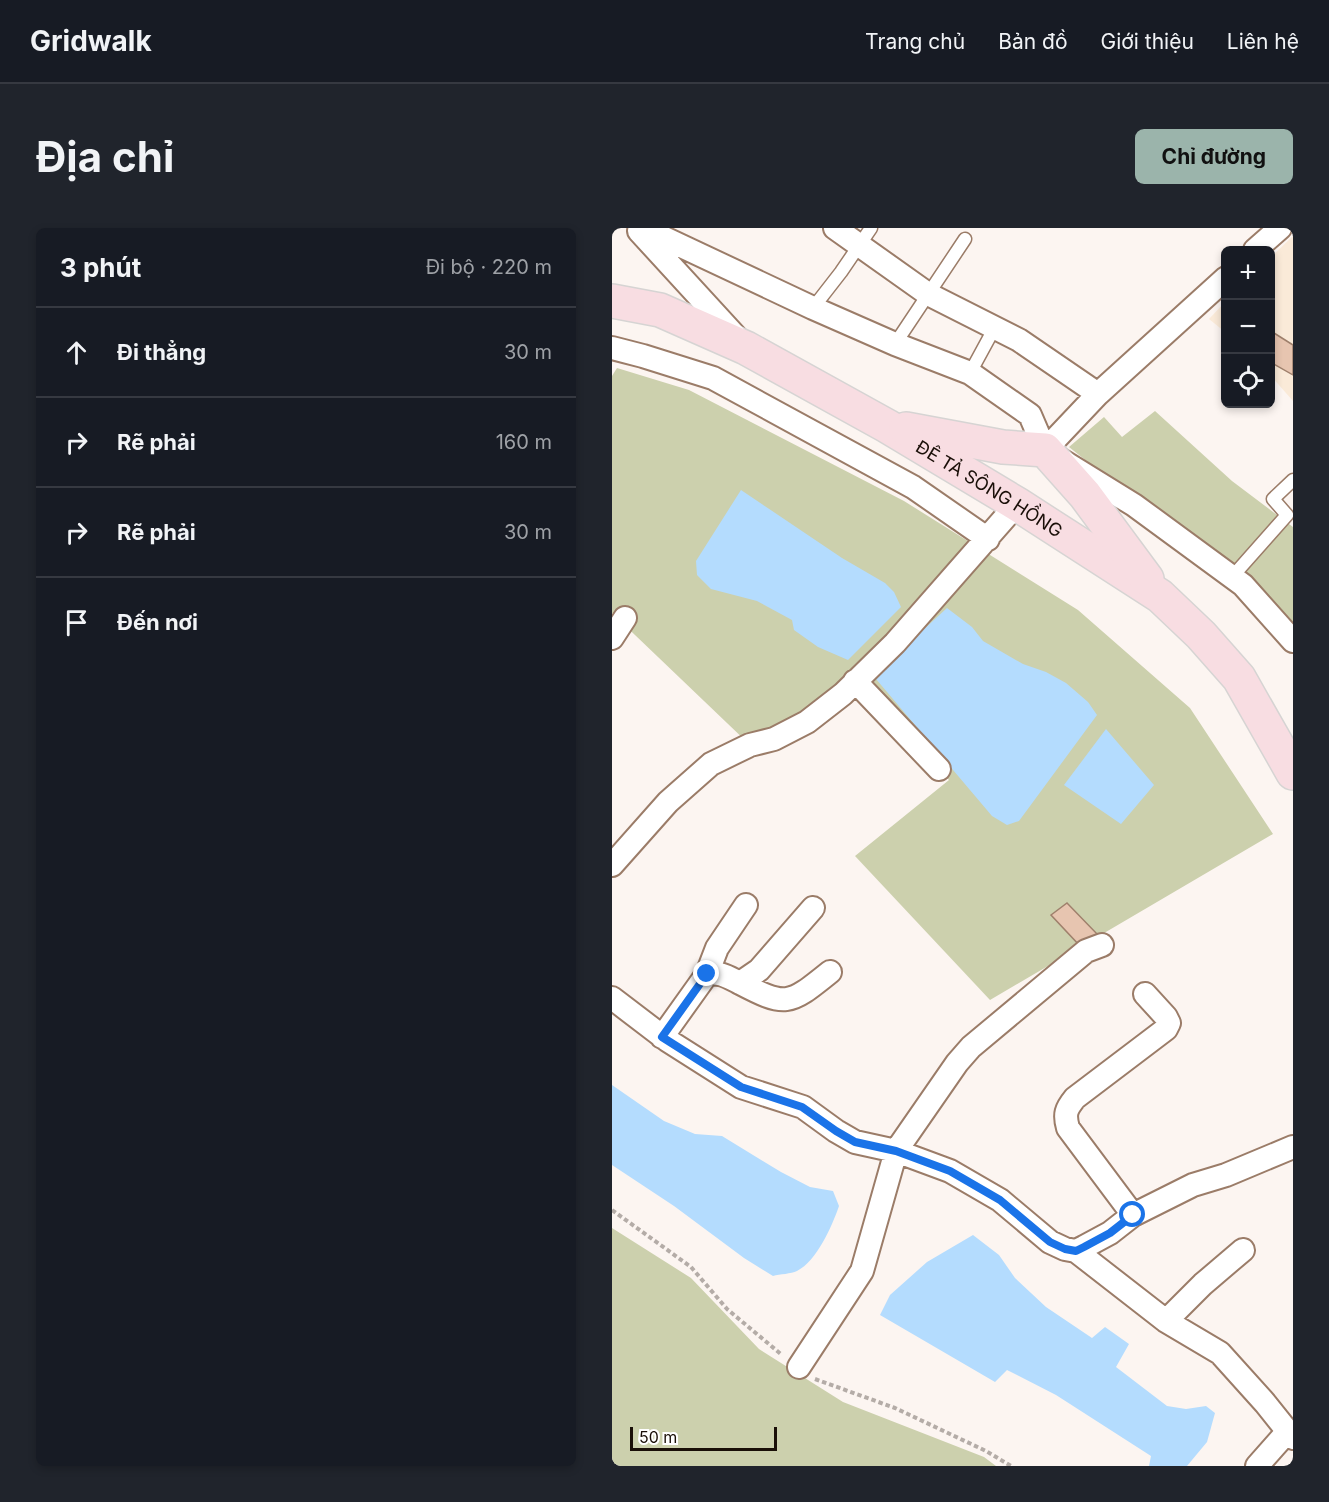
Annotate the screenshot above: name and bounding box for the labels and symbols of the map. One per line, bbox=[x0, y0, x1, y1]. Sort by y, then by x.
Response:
street label: ĐÊ TẢ SÔNG HỒNG bbox=[912, 436, 1067, 541]
route end bbox=[693, 960, 719, 986]
route start bbox=[1119, 1201, 1145, 1227]
scale bar bbox=[630, 1424, 777, 1452]

